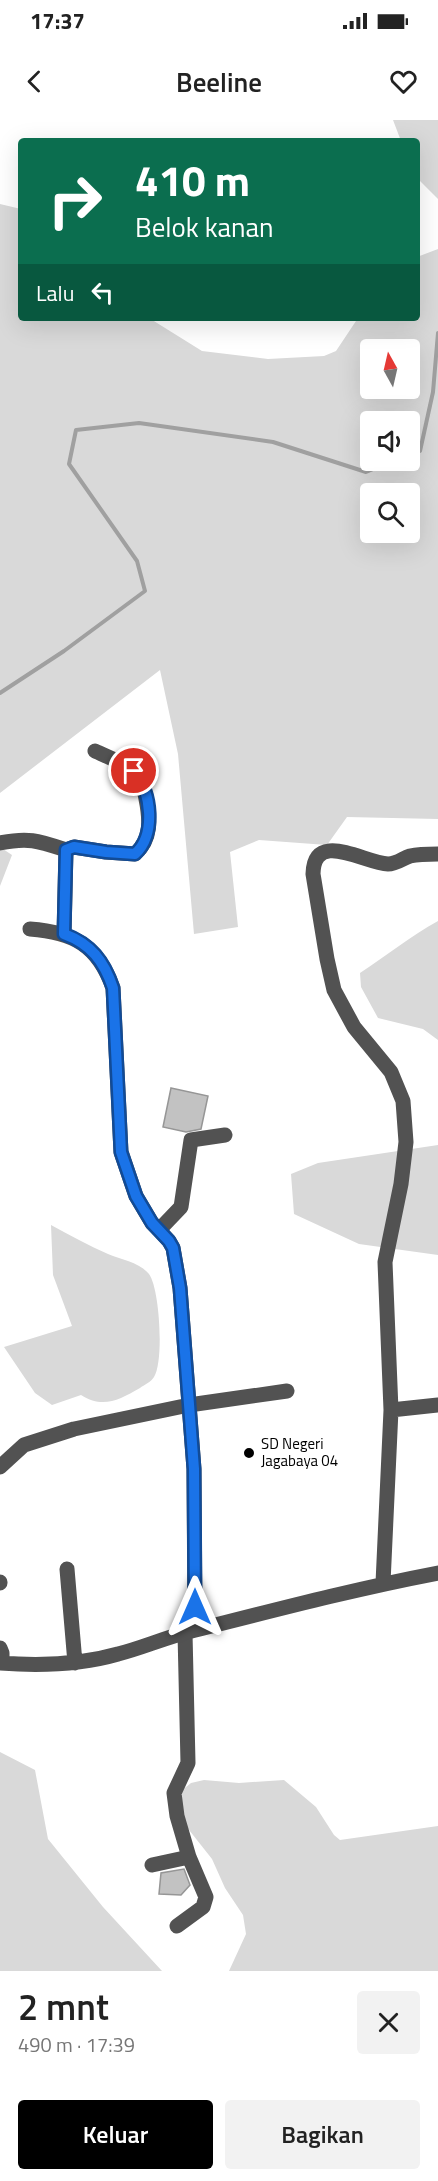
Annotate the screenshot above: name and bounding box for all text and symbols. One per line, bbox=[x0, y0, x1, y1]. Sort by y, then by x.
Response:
text: 17:37 bbox=[30, 4, 85, 38]
text: Beeline bbox=[176, 61, 262, 102]
icon: back bbox=[18, 65, 51, 98]
icon: heart bbox=[387, 65, 420, 98]
text: 410 m bbox=[135, 148, 250, 212]
icon: right bbox=[36, 162, 114, 240]
text: Belok kanan bbox=[135, 206, 274, 247]
text: Lalu bbox=[36, 276, 74, 310]
icon: left bbox=[86, 276, 119, 309]
north arrow bbox=[360, 339, 420, 399]
map controls bbox=[360, 339, 420, 543]
button: sound bbox=[360, 411, 420, 471]
button: search bbox=[360, 483, 420, 543]
pin bbox=[108, 745, 159, 796]
icon: arrive bbox=[117, 754, 150, 787]
place label: SD Negeri Jagabaya 04 bbox=[261, 1432, 338, 1472]
marker: SD Negeri Jagabaya 04 bbox=[242, 1446, 256, 1460]
position arrow bbox=[163, 1575, 227, 1639]
text: 2 mnt bbox=[18, 1979, 109, 2034]
button: close bbox=[357, 1991, 420, 2054]
text: 490 m · 17:39 bbox=[18, 2029, 135, 2060]
button: Keluar bbox=[18, 2100, 213, 2169]
button: Bagikan bbox=[225, 2100, 420, 2169]

